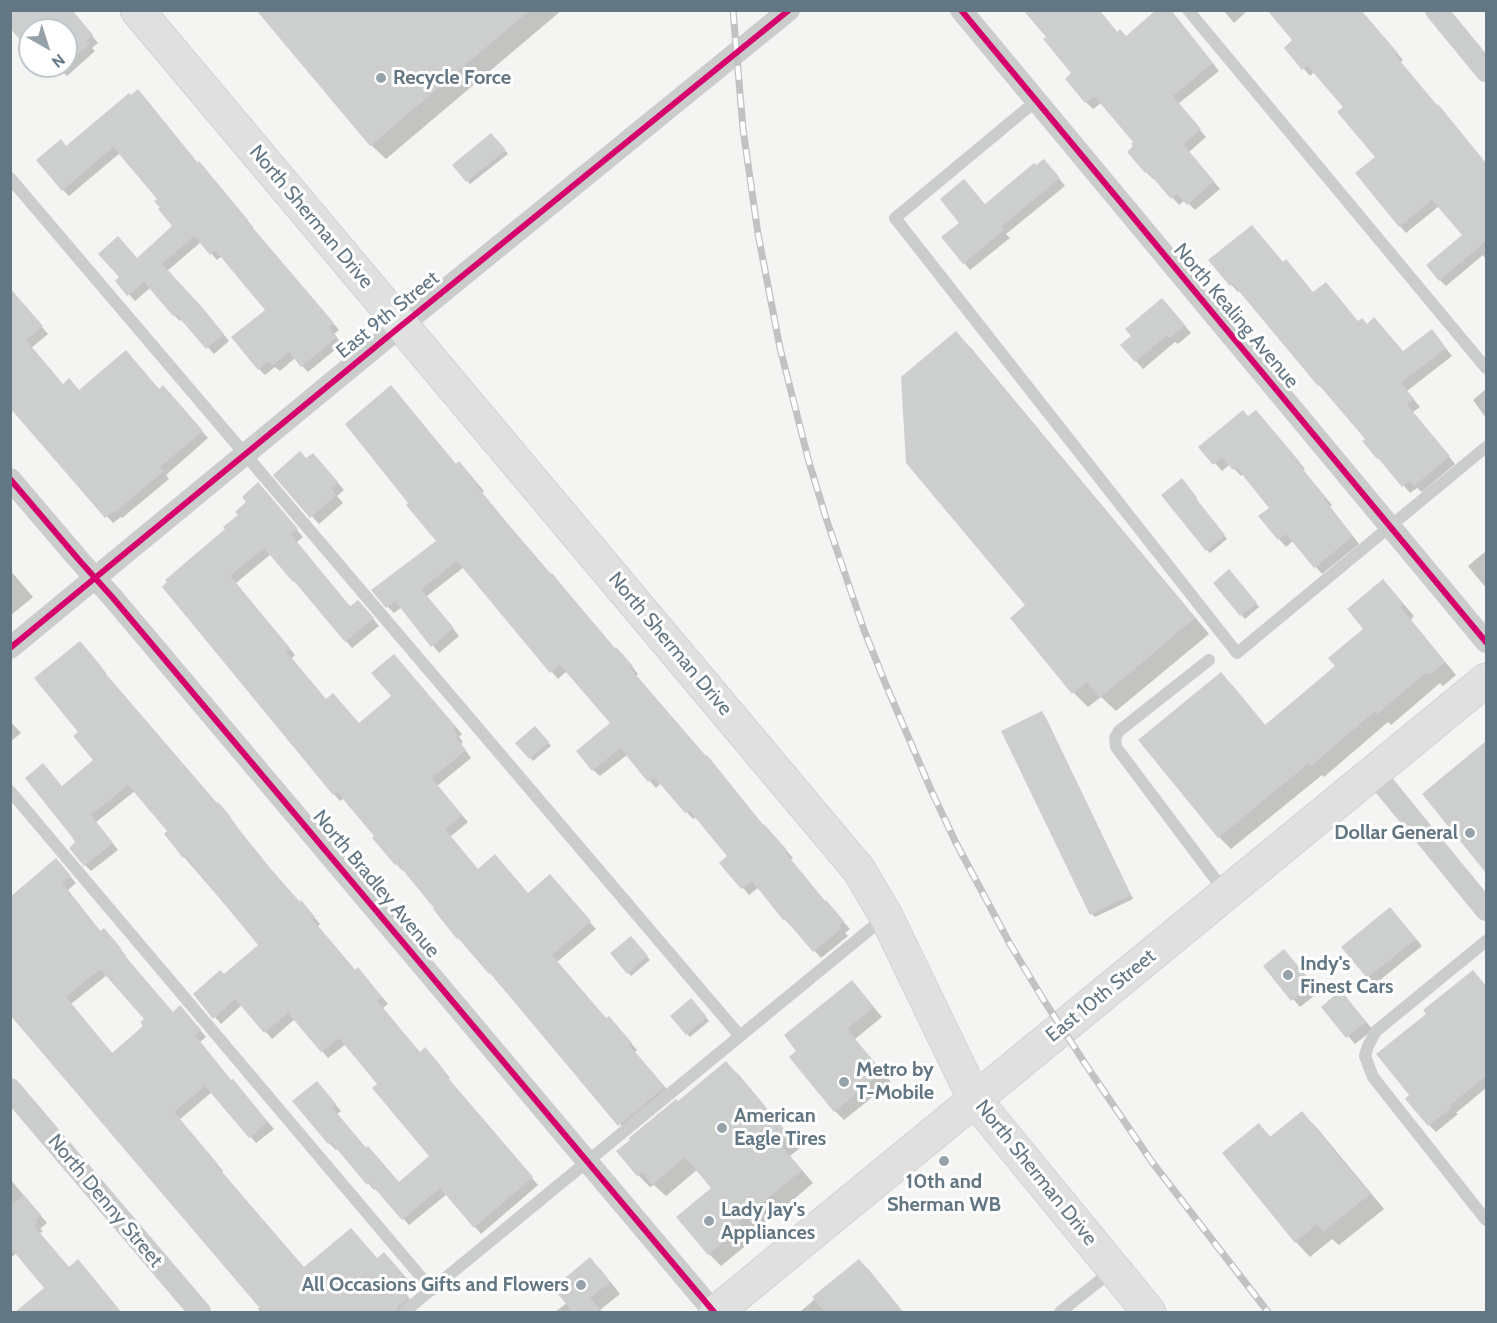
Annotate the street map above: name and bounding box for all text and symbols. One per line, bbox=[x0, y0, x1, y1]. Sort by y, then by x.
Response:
north arrow bbox=[18, 18, 78, 78]
text: N bbox=[48, 50, 69, 72]
place label: Recycle Force bbox=[393, 66, 511, 90]
marker: Recycle Force bbox=[374, 71, 388, 85]
street label: North Sherman Drive bbox=[244, 140, 378, 294]
street label: North Kealing Avenue bbox=[1168, 239, 1304, 393]
street label: East 9th Street bbox=[332, 266, 444, 364]
street label: North Sherman Drive bbox=[603, 567, 737, 721]
street label: North Bradley Avenue bbox=[307, 806, 445, 962]
place label: Dollar General bbox=[1334, 821, 1458, 845]
marker: Dollar General bbox=[1463, 826, 1477, 840]
street label: East 10th Street bbox=[1041, 944, 1161, 1048]
place label: Indy's Finest Cars bbox=[1300, 952, 1394, 999]
marker: Indy's Finest Cars bbox=[1281, 968, 1295, 982]
place label: Metro by T-Mobile bbox=[856, 1058, 934, 1105]
marker: Metro by T-Mobile bbox=[837, 1075, 851, 1089]
street label: North Sherman Drive bbox=[970, 1096, 1102, 1250]
place label: American Eagle Tires bbox=[734, 1104, 826, 1151]
marker: American Eagle Tires bbox=[715, 1121, 729, 1135]
street label: North Denny Street bbox=[42, 1130, 168, 1272]
marker: 10th and Sherman WB bbox=[937, 1154, 951, 1168]
place label: 10th and Sherman WB bbox=[887, 1170, 1001, 1217]
place label: Lady Jay's Appliances bbox=[721, 1198, 815, 1245]
marker: Lady Jay's Appliances bbox=[702, 1214, 716, 1228]
place label: All Occasions Gifts and Flowers bbox=[302, 1273, 569, 1297]
marker: All Occasions Gifts and Flowers bbox=[574, 1278, 588, 1292]

